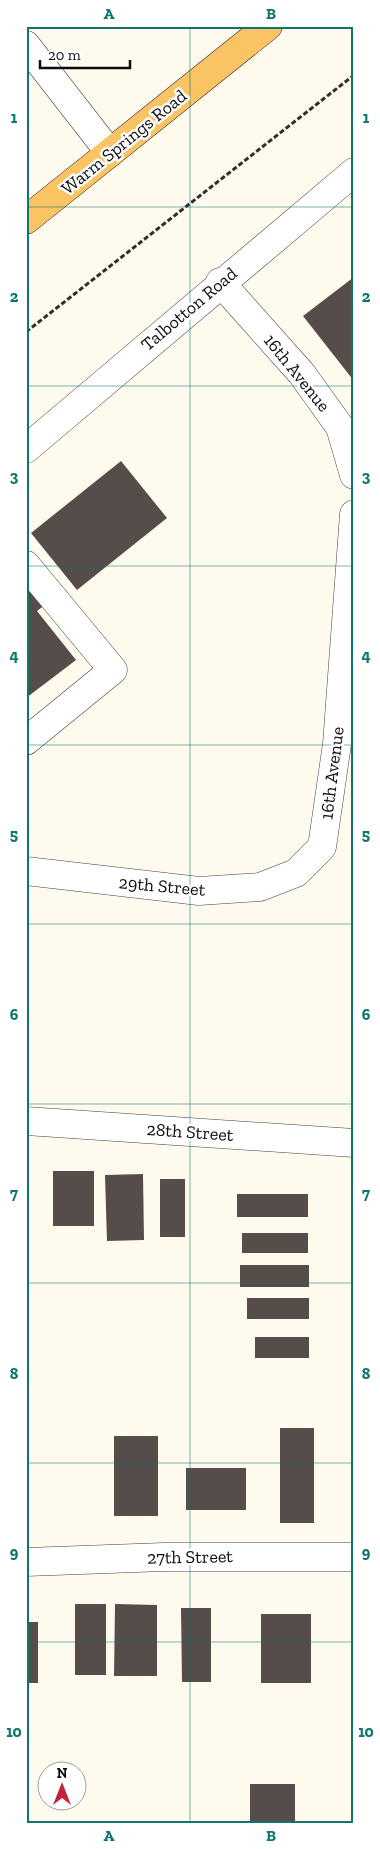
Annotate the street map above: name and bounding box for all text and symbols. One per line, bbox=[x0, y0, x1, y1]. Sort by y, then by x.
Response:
text: A bbox=[104, 4, 115, 23]
text: B bbox=[266, 4, 276, 23]
scale bar bbox=[40, 38, 130, 70]
text: 20 m bbox=[48, 46, 81, 64]
street label: Warm Springs Road bbox=[57, 85, 191, 199]
text: 1 bbox=[11, 108, 18, 127]
text: 1 bbox=[363, 108, 370, 127]
street label: Talbotton Road bbox=[136, 262, 242, 356]
text: 2 bbox=[10, 287, 19, 306]
text: 2 bbox=[362, 287, 371, 306]
street label: 16th Avenue bbox=[259, 330, 335, 416]
text: 3 bbox=[10, 467, 19, 486]
text: 3 bbox=[362, 467, 371, 486]
text: 4 bbox=[9, 646, 19, 665]
text: 4 bbox=[361, 646, 371, 665]
street label: 16th Avenue bbox=[315, 725, 349, 821]
text: 5 bbox=[10, 825, 18, 844]
text: 5 bbox=[362, 825, 370, 844]
street label: 29th Street bbox=[118, 871, 207, 901]
text: 6 bbox=[10, 1005, 19, 1024]
text: 6 bbox=[362, 1005, 371, 1024]
street label: 28th Street bbox=[146, 1118, 234, 1146]
text: 7 bbox=[10, 1184, 18, 1203]
text: 7 bbox=[362, 1184, 370, 1203]
text: 8 bbox=[10, 1364, 19, 1383]
text: 8 bbox=[362, 1364, 371, 1383]
text: 9 bbox=[10, 1543, 19, 1562]
text: 9 bbox=[362, 1543, 371, 1562]
street label: 27th Street bbox=[147, 1545, 233, 1569]
text: 10 bbox=[6, 1722, 22, 1741]
text: 10 bbox=[358, 1722, 374, 1741]
north arrow bbox=[38, 1762, 88, 1812]
text: N bbox=[57, 1765, 68, 1782]
text: A bbox=[104, 1826, 115, 1845]
text: B bbox=[266, 1826, 276, 1845]

